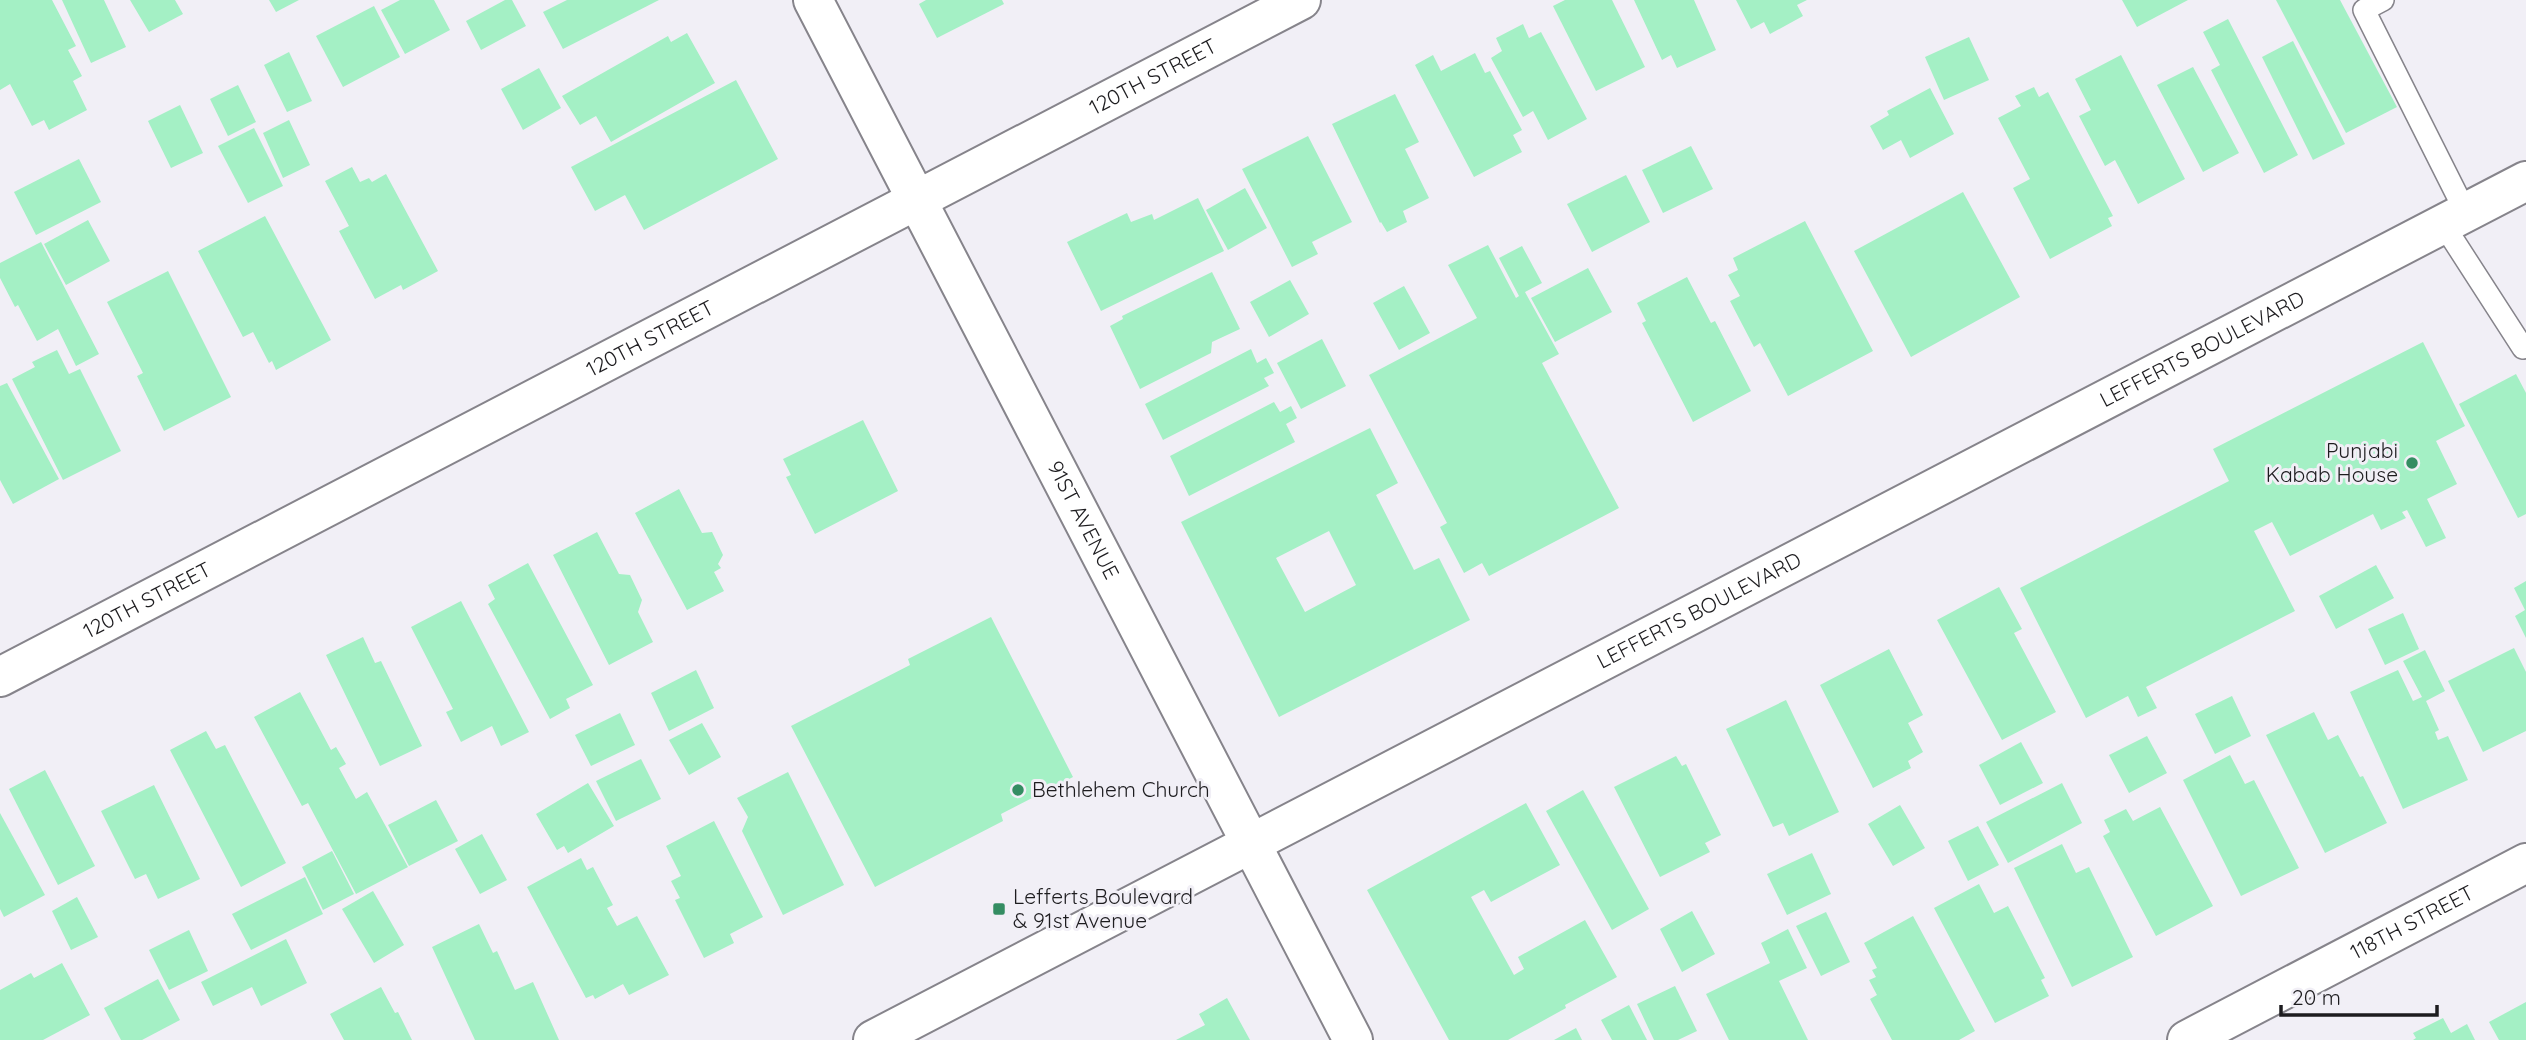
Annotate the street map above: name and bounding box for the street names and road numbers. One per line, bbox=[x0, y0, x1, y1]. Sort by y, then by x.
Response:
street label: 120TH STREET bbox=[1085, 32, 1221, 120]
street label: LEFFERTS BOULEVARD bbox=[2095, 285, 2308, 412]
street label: 120TH STREET bbox=[582, 294, 718, 382]
street label: 91ST AVENUE bbox=[1043, 456, 1125, 583]
street label: LEFFERTS BOULEVARD bbox=[1592, 546, 1805, 674]
street label: 120TH STREET bbox=[79, 556, 215, 643]
street label: 118TH STREET bbox=[2346, 879, 2478, 964]

